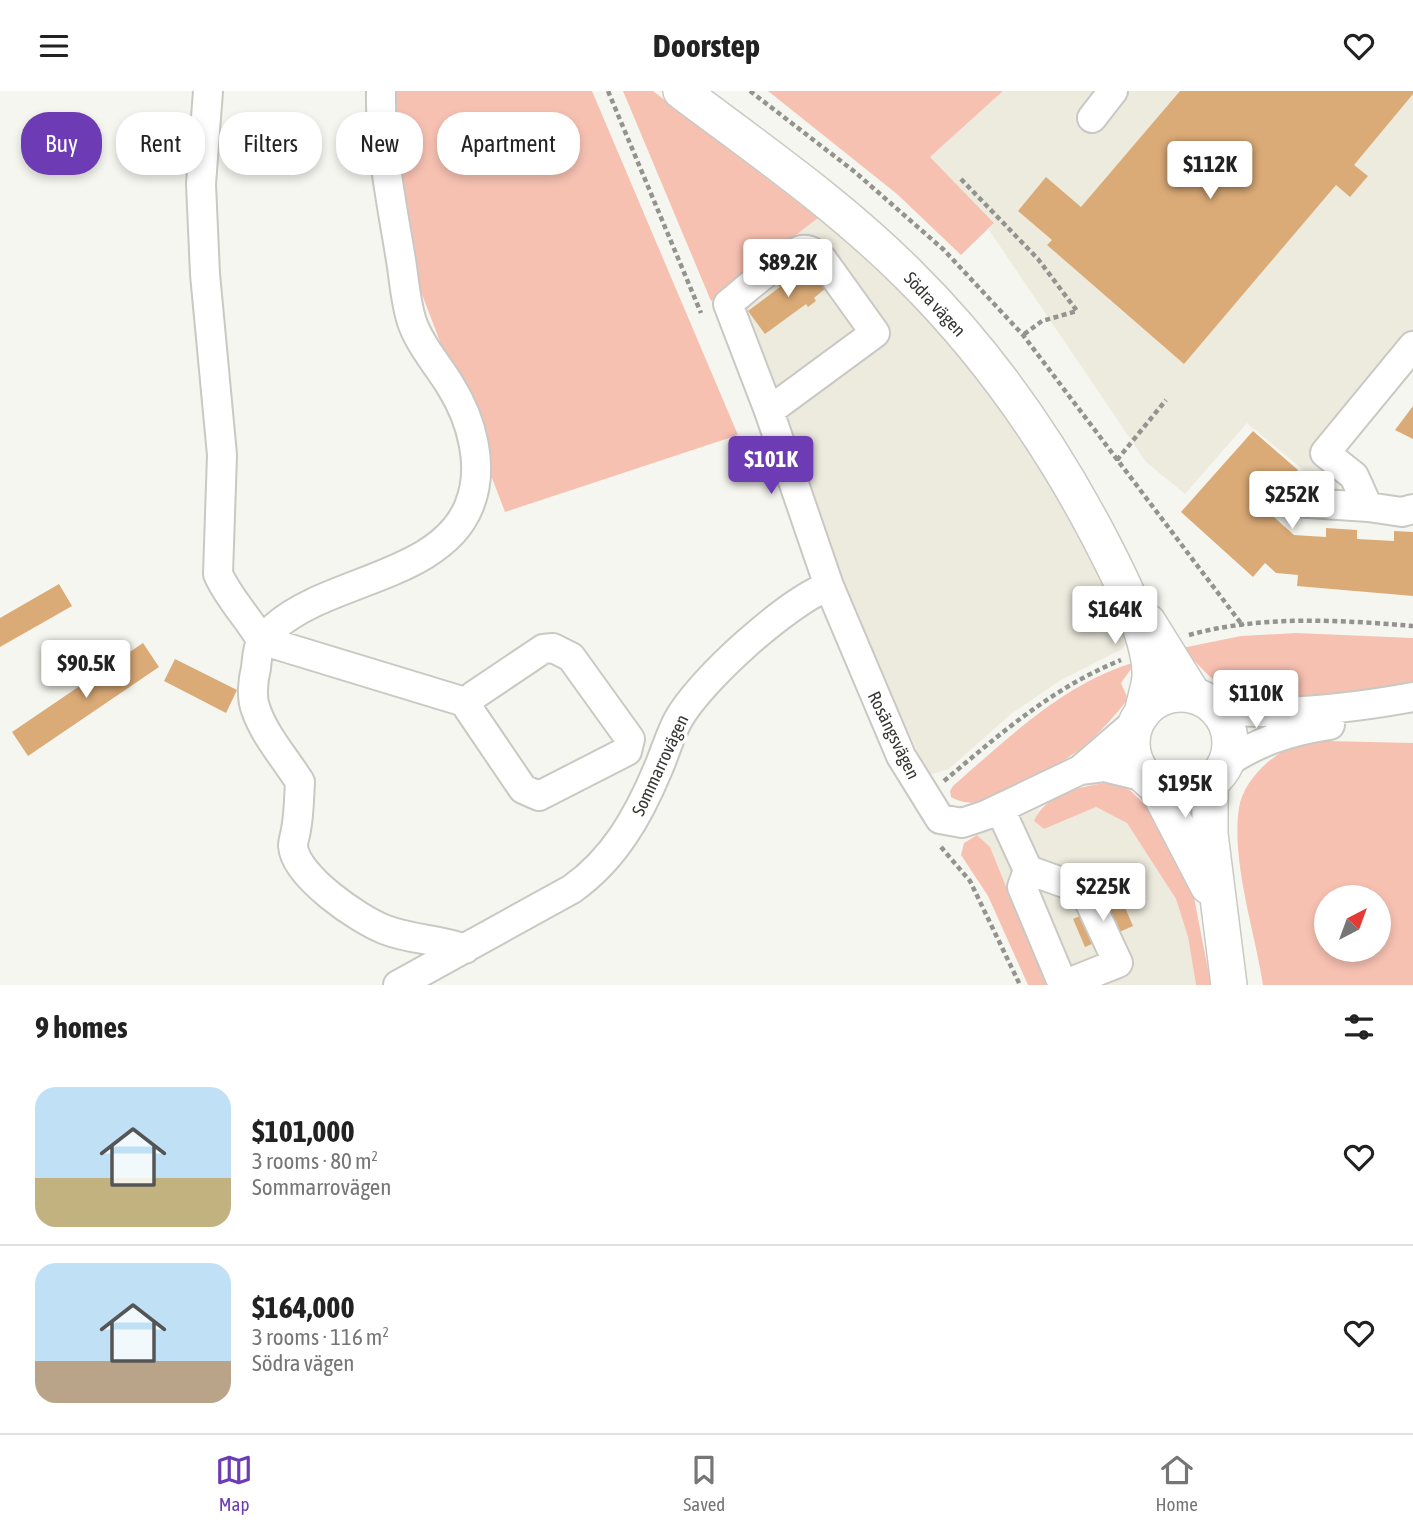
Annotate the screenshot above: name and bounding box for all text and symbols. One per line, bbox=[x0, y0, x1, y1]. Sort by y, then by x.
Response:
icon: menu bbox=[35, 27, 73, 65]
text: Doorstep bbox=[653, 27, 760, 64]
icon: heart bbox=[1340, 27, 1378, 65]
chip: Buy bbox=[21, 112, 102, 175]
chip: Rent bbox=[116, 112, 205, 175]
chip: Filters bbox=[219, 112, 322, 175]
chip: New bbox=[336, 112, 423, 175]
chip: Apartment bbox=[437, 112, 580, 175]
pin: $112K bbox=[1161, 141, 1259, 201]
text: $112K bbox=[1183, 151, 1237, 177]
pin: $89.2K bbox=[731, 239, 845, 299]
text: $89.2K bbox=[759, 249, 817, 275]
street label: Södra vägen bbox=[900, 267, 970, 341]
pin: $101K bbox=[722, 437, 820, 496]
text: $101K bbox=[744, 446, 798, 472]
pin: $252K bbox=[1243, 471, 1341, 531]
text: $252K bbox=[1265, 481, 1319, 507]
pin: $164K bbox=[1066, 587, 1164, 646]
text: $164K bbox=[1088, 596, 1142, 622]
pin: $90.5K bbox=[29, 641, 143, 700]
text: $90.5K bbox=[57, 650, 115, 676]
pin: $110K bbox=[1207, 671, 1305, 730]
text: $110K bbox=[1229, 680, 1283, 706]
street label: Rosängsvägen bbox=[864, 688, 924, 782]
street label: Sommarrovägen bbox=[627, 711, 693, 819]
pin: $195K bbox=[1136, 761, 1234, 820]
text: $195K bbox=[1158, 770, 1212, 796]
pin: $225K bbox=[1054, 863, 1152, 923]
text: $225K bbox=[1076, 873, 1130, 899]
north arrow bbox=[1314, 885, 1391, 963]
map controls bbox=[1314, 885, 1391, 962]
icon: filters bbox=[1340, 1008, 1378, 1046]
text: 9 homes bbox=[35, 1010, 128, 1044]
text: $101,000 bbox=[252, 1114, 355, 1148]
icon: home bbox=[91, 1115, 175, 1199]
icon: heart bbox=[1340, 1138, 1378, 1176]
text: 3 rooms · 80 m² bbox=[252, 1148, 378, 1174]
text: Sommarrovägen bbox=[252, 1174, 391, 1200]
text: $164,000 bbox=[252, 1290, 355, 1324]
icon: home bbox=[91, 1291, 175, 1375]
icon: heart bbox=[1340, 1314, 1378, 1352]
text: 3 rooms · 116 m² bbox=[252, 1324, 389, 1350]
text: Södra vägen bbox=[252, 1350, 355, 1376]
tab: Map bbox=[215, 1451, 253, 1515]
tab: Saved bbox=[683, 1451, 725, 1515]
tab: Home bbox=[1156, 1451, 1198, 1515]

